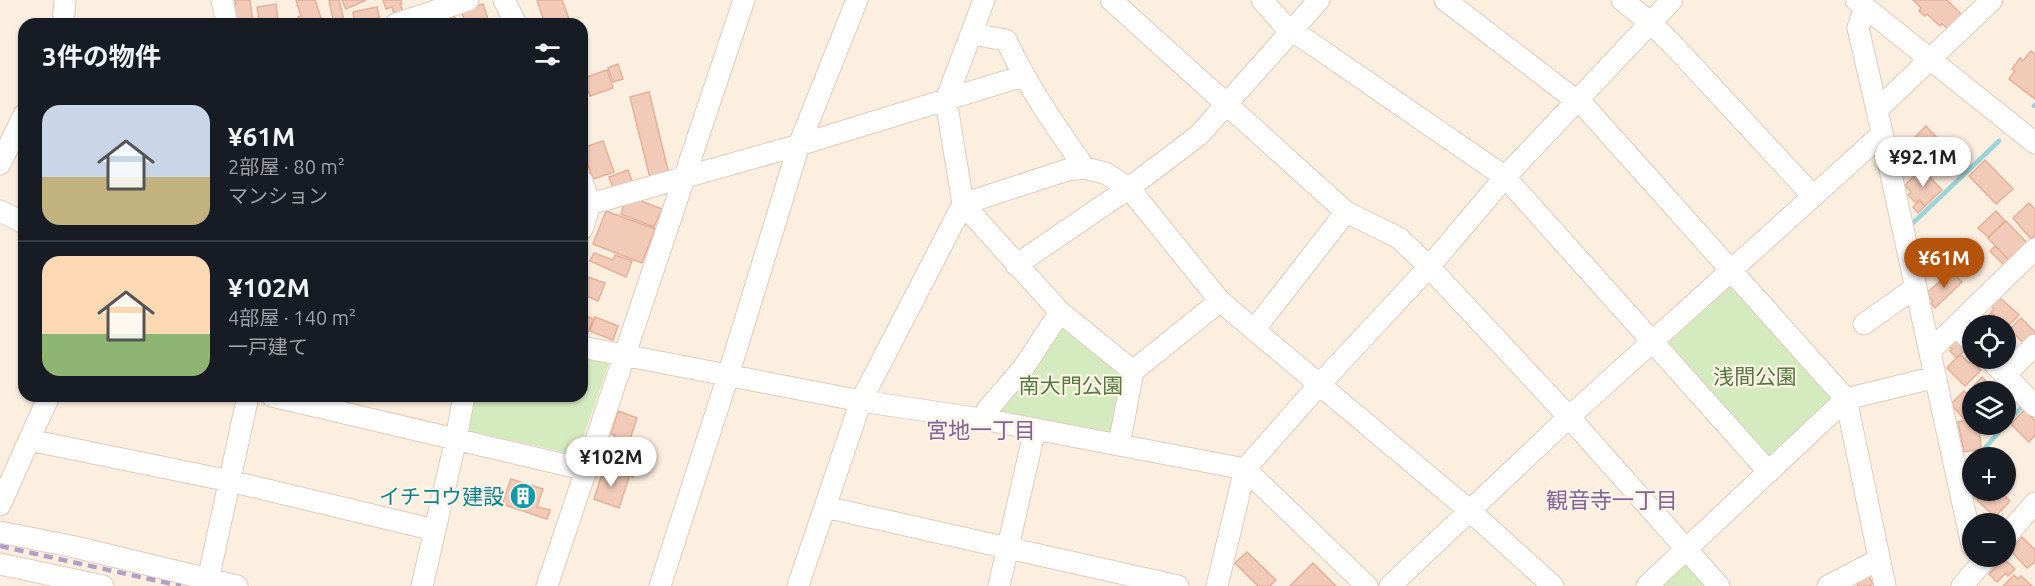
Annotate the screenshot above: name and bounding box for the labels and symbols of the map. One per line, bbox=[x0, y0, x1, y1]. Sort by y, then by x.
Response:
pin: ¥92.1M bbox=[1874, 137, 1972, 188]
pin: ¥61M bbox=[1908, 238, 1980, 289]
park label: 浅間公園 bbox=[1713, 364, 1797, 388]
park label: 南大門公園 bbox=[1019, 373, 1124, 397]
district label: 宮地一丁目 bbox=[926, 417, 1036, 442]
pin: ¥102M bbox=[569, 437, 653, 488]
building icon: イチコウ建設 bbox=[508, 481, 538, 511]
place label: イチコウ建設 bbox=[379, 484, 504, 508]
district label: 観音寺一丁目 bbox=[1546, 487, 1678, 512]

